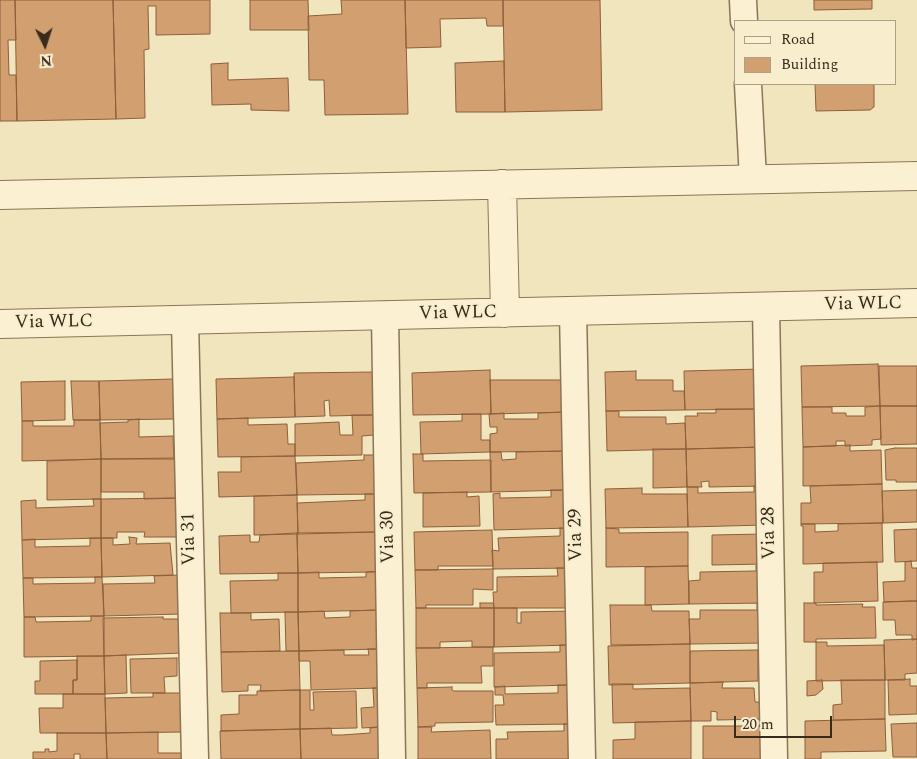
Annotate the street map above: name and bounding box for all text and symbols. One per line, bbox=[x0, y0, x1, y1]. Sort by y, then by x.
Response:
north arrow bbox=[20, 20, 70, 70]
legend bbox=[734, 20, 897, 85]
text: Road bbox=[781, 28, 815, 51]
text: N bbox=[40, 50, 53, 71]
text: Building bbox=[781, 53, 838, 76]
street label: Via WLC bbox=[824, 293, 902, 317]
street label: Via WLC bbox=[419, 302, 497, 326]
street label: Via WLC bbox=[15, 311, 93, 335]
street label: Via 28 bbox=[758, 506, 782, 560]
street label: Via 29 bbox=[565, 508, 589, 562]
street label: Via 30 bbox=[377, 510, 401, 564]
street label: Via 31 bbox=[178, 512, 202, 566]
scale bar bbox=[737, 706, 834, 738]
text: 20 m bbox=[742, 713, 774, 736]

